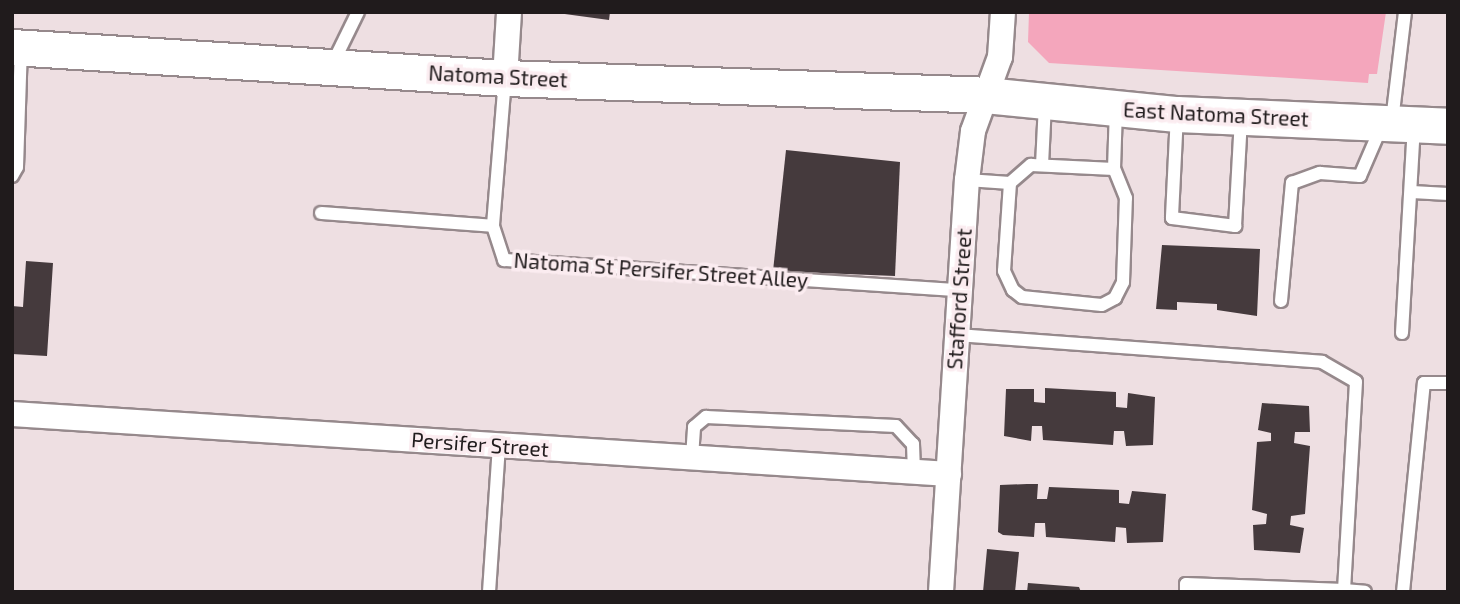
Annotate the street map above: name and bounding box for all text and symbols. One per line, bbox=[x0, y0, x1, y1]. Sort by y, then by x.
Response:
street label: Natoma Street bbox=[428, 60, 568, 92]
street label: East Natoma Street bbox=[1123, 97, 1309, 131]
street label: Stafford Street bbox=[942, 228, 976, 370]
street label: Natoma St Persifer Street Alley bbox=[512, 247, 810, 293]
street label: Persifer Street bbox=[410, 427, 550, 461]

